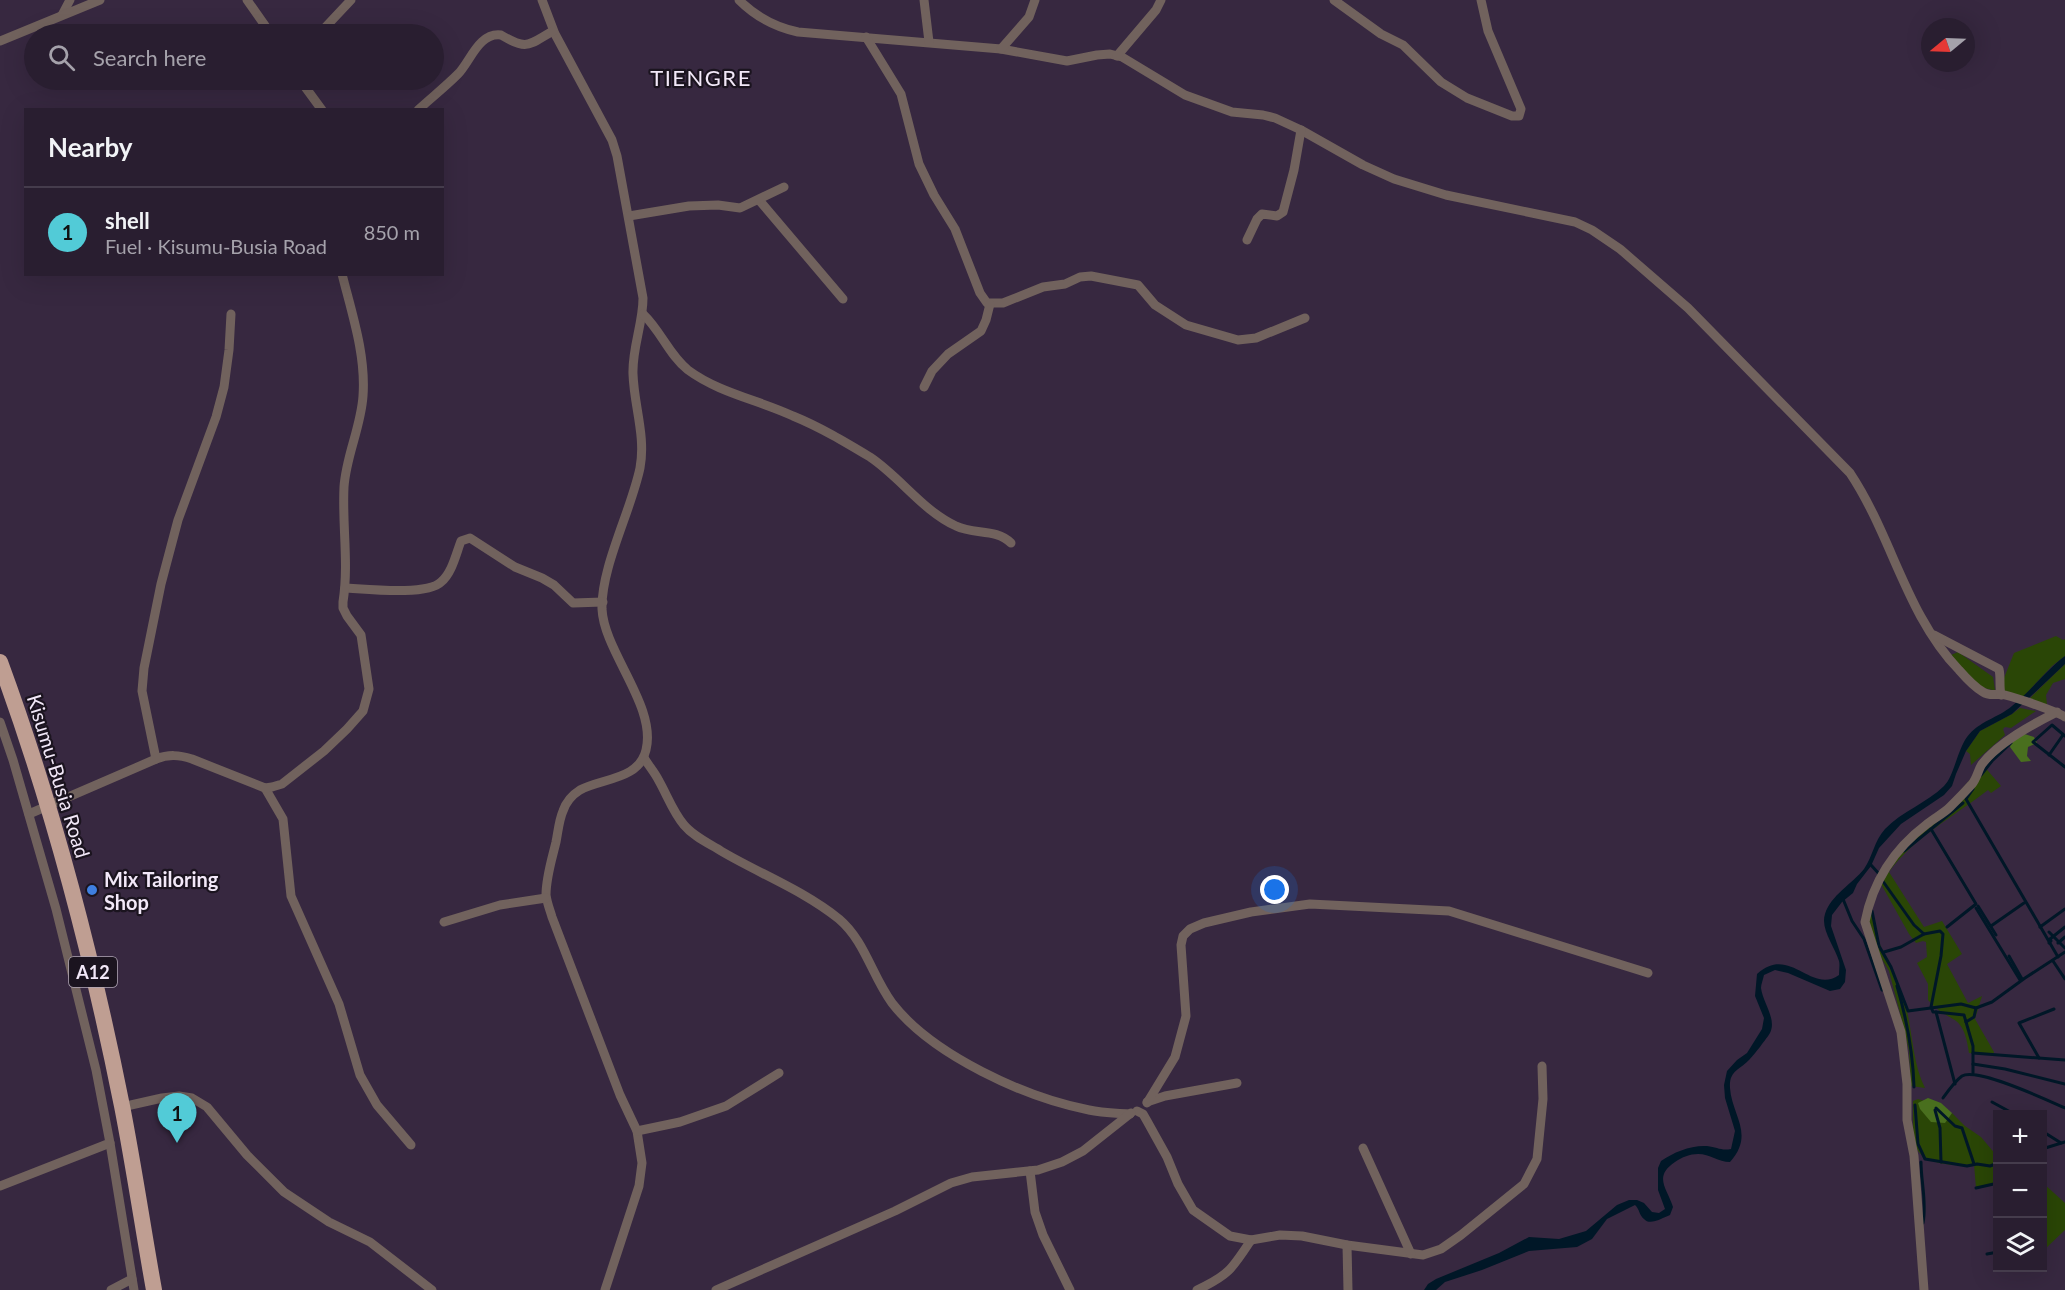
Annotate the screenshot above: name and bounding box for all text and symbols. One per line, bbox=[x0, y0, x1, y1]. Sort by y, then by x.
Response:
north arrow bbox=[1921, 18, 1975, 72]
search box bbox=[24, 24, 444, 90]
icon: search bbox=[45, 41, 78, 74]
text: Search here bbox=[93, 44, 206, 71]
district label: TIENGRE bbox=[650, 64, 752, 91]
text: Nearby bbox=[48, 131, 133, 163]
text: shell bbox=[105, 207, 150, 234]
text: 1 bbox=[62, 220, 73, 244]
text: 850 m bbox=[364, 220, 420, 244]
text: Fuel · Kisumu-Busia Road bbox=[105, 234, 327, 258]
street label: Kisumu-Busia Road bbox=[23, 691, 95, 861]
place label: Mix Tailoring Shop bbox=[104, 867, 219, 914]
your location bbox=[1260, 875, 1289, 904]
marker: Mix Tailoring Shop bbox=[85, 883, 99, 897]
road number: A12 bbox=[69, 957, 117, 987]
pin: 1 bbox=[158, 1094, 196, 1143]
map controls bbox=[1993, 1110, 2047, 1272]
button: + bbox=[1993, 1110, 2047, 1164]
button: − bbox=[1993, 1164, 2047, 1218]
button: layers bbox=[1993, 1218, 2047, 1272]

